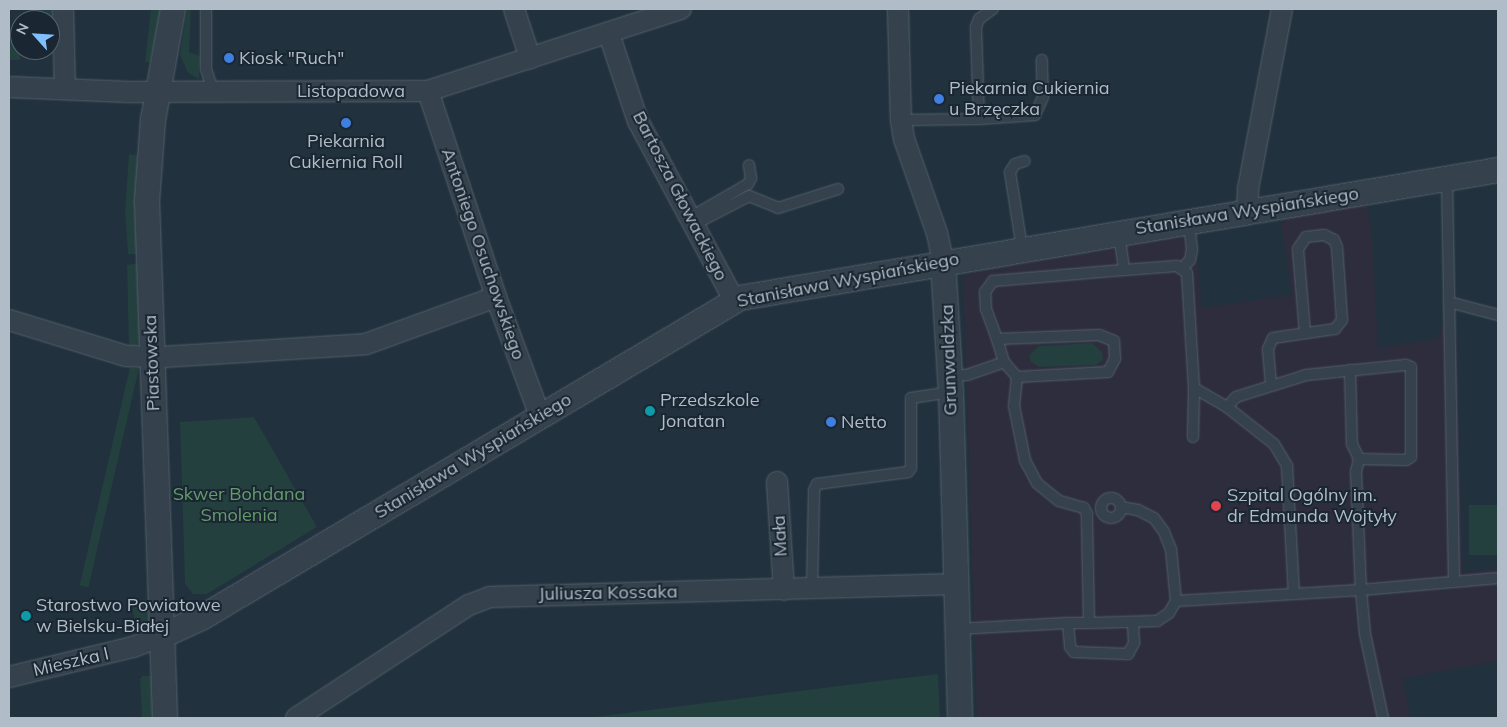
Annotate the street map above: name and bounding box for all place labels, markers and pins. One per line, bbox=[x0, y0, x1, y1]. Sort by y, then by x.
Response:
place label: Kiosk "Ruch" bbox=[239, 47, 344, 69]
marker: Kiosk "Ruch" bbox=[223, 52, 235, 64]
place label: Piekarnia Cukiernia u Brzęczka bbox=[949, 78, 1110, 120]
marker: Piekarnia Cukiernia u Brzęczka bbox=[933, 93, 945, 105]
marker: Piekarnia Cukiernia Roll bbox=[340, 117, 352, 129]
place label: Piekarnia Cukiernia Roll bbox=[289, 131, 403, 173]
place label: Przedszkole Jonatan bbox=[660, 390, 759, 432]
marker: Przedszkole Jonatan bbox=[644, 405, 656, 417]
place label: Netto bbox=[841, 411, 887, 433]
marker: Netto bbox=[825, 416, 837, 428]
place label: Szpital Ogólny im. dr Edmunda Wojtyły bbox=[1227, 485, 1397, 528]
marker: Szpital Ogólny im. dr Edmunda Wojtyły bbox=[1209, 499, 1223, 513]
place label: Starostwo Powiatowe w Bielsku-Białej bbox=[36, 595, 221, 638]
marker: Starostwo Powiatowe w Bielsku-Białej bbox=[20, 610, 32, 622]

